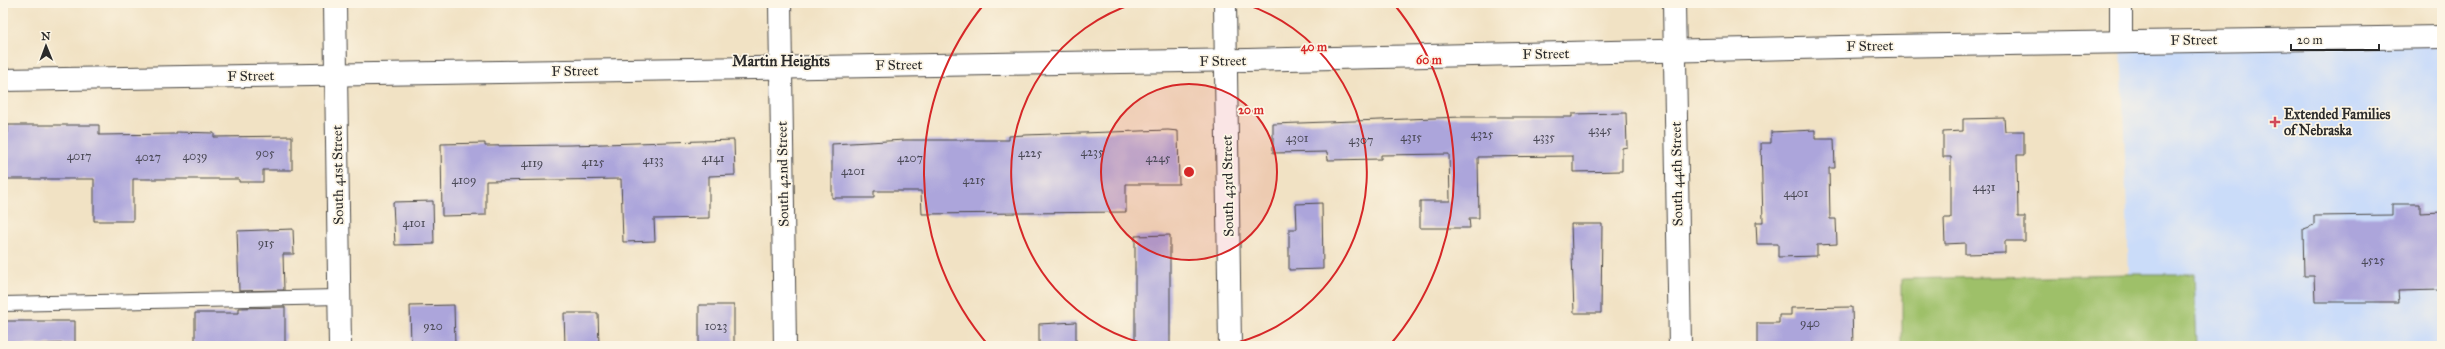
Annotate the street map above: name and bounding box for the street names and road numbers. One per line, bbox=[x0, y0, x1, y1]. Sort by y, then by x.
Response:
street label: F Street bbox=[2170, 31, 2218, 49]
street label: F Street bbox=[1846, 37, 1894, 55]
street label: F Street bbox=[1522, 45, 1570, 63]
street label: F Street bbox=[1199, 52, 1247, 70]
street label: F Street bbox=[875, 56, 923, 74]
street label: F Street bbox=[551, 62, 599, 80]
street label: F Street bbox=[227, 67, 275, 85]
street label: South 42nd Street bbox=[774, 121, 792, 227]
street label: South 44th Street bbox=[1668, 122, 1686, 226]
street label: South 41st Street bbox=[329, 125, 347, 225]
street label: South 43rd Street bbox=[1219, 135, 1237, 237]

